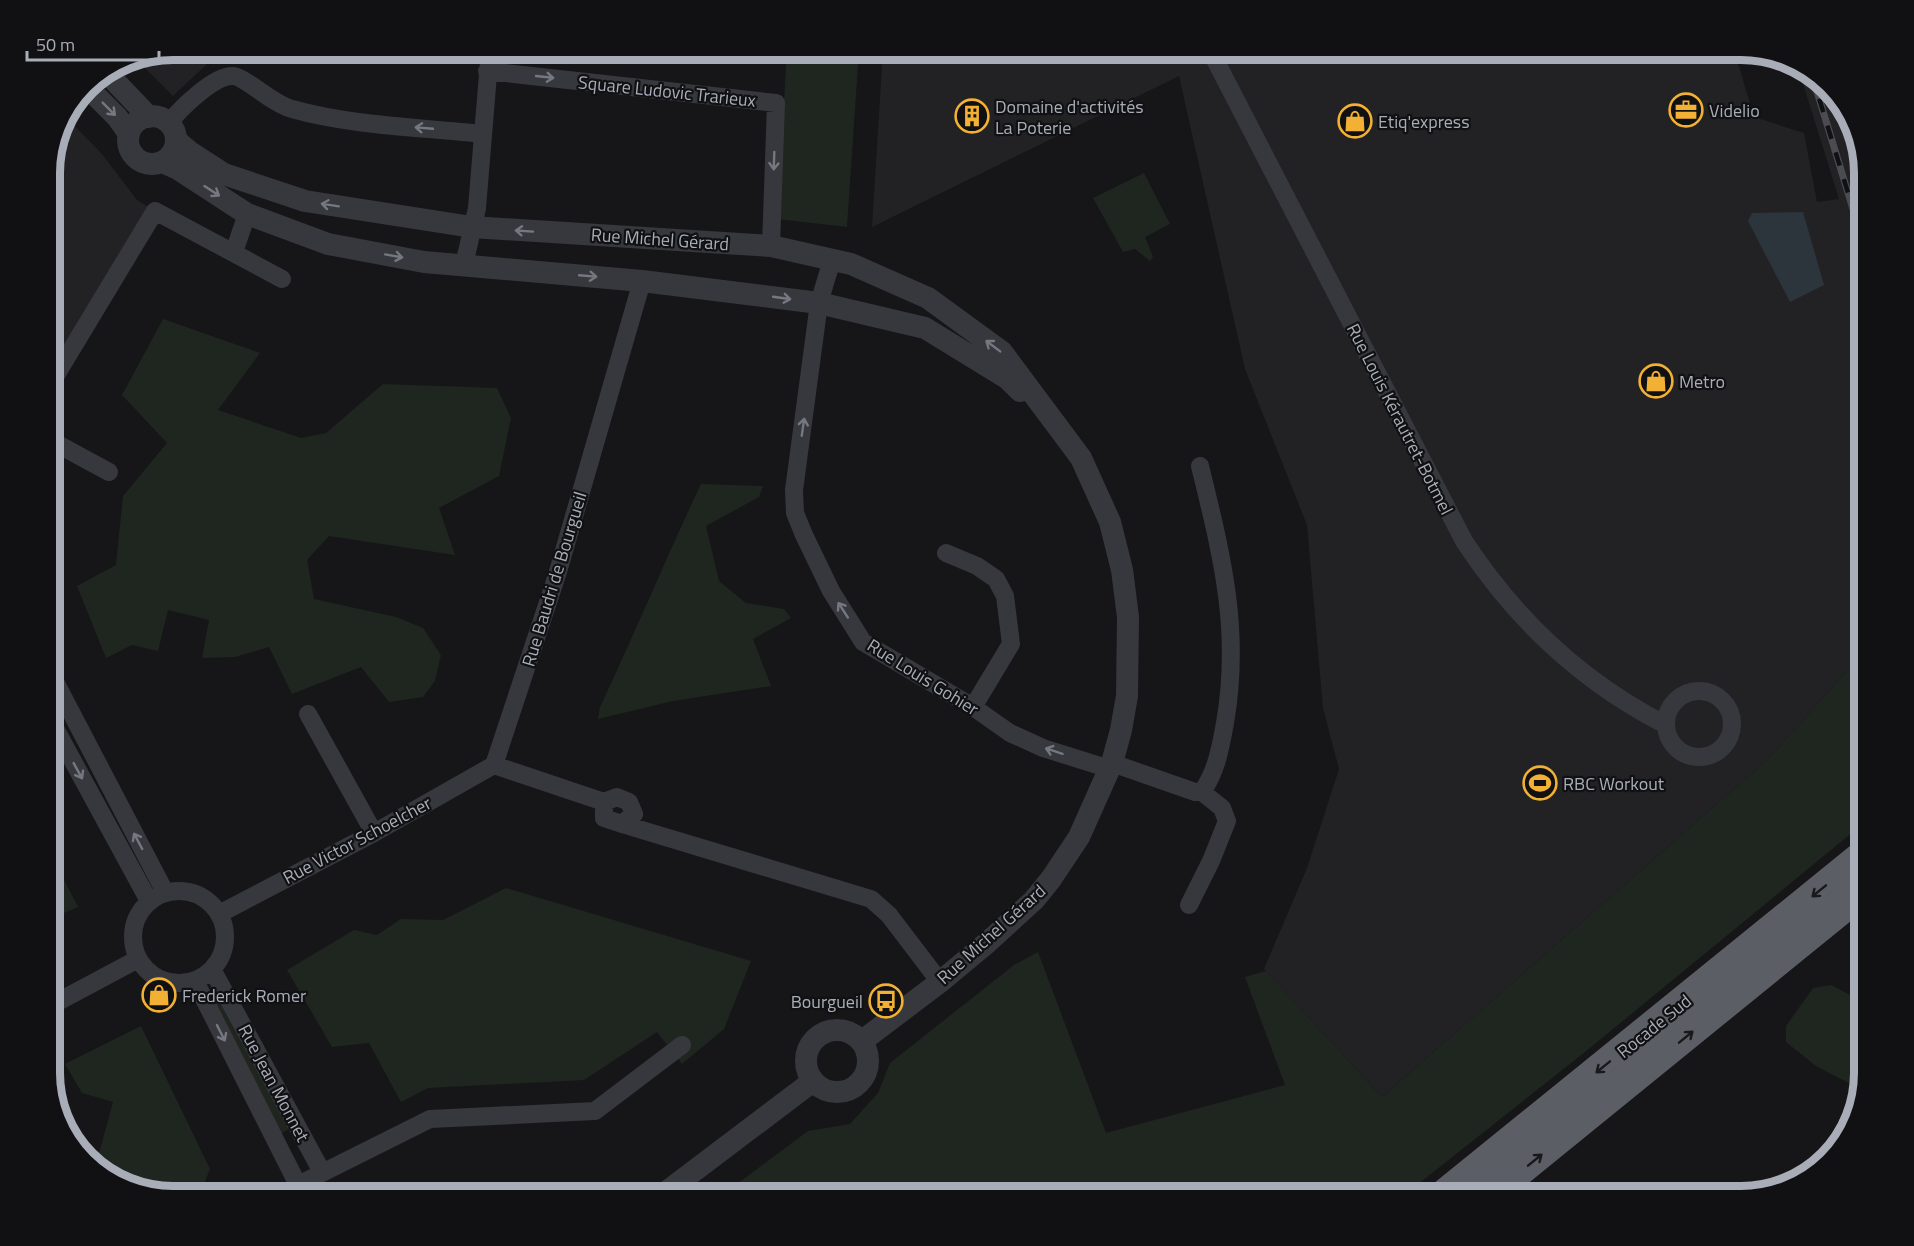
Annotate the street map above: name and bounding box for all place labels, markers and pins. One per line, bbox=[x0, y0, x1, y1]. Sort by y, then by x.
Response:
office icon: Videlio bbox=[1668, 92, 1704, 128]
place label: Domaine d'activités La Poterie bbox=[995, 93, 1144, 141]
place label: Videlio bbox=[1709, 97, 1760, 124]
building icon: Domaine d'activités La Poterie bbox=[954, 98, 990, 134]
shop icon: Etiq'express bbox=[1337, 103, 1373, 139]
place label: Etiq'express bbox=[1378, 108, 1470, 135]
shop icon: Metro bbox=[1638, 363, 1674, 399]
place label: Metro bbox=[1679, 368, 1725, 395]
sports icon: RBC Workout bbox=[1522, 765, 1558, 801]
place label: RBC Workout bbox=[1563, 770, 1665, 797]
shop icon: Frederick Romer bbox=[141, 977, 177, 1013]
place label: Frederick Romer bbox=[182, 982, 306, 1009]
bus stop icon: Bourgueil bbox=[868, 983, 904, 1019]
place label: Bourgueil bbox=[791, 988, 863, 1015]

